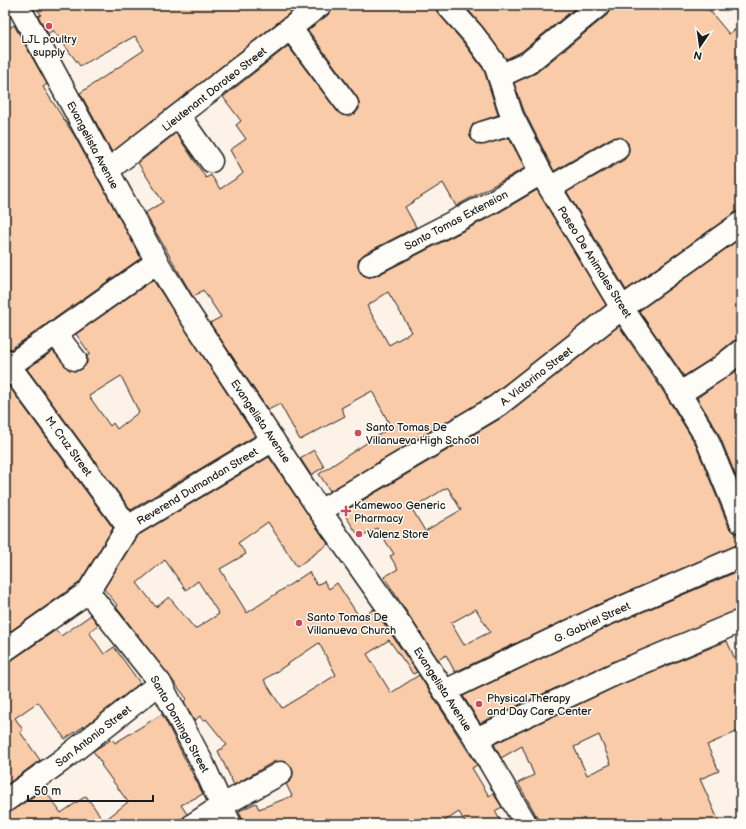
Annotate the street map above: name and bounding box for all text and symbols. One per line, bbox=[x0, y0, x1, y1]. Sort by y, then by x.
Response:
marker: LJL poultry supply bbox=[44, 21, 54, 31]
north arrow bbox=[680, 26, 720, 66]
place label: LJL poultry supply bbox=[21, 33, 77, 59]
street label: Lieutenant Doroteo Street bbox=[160, 44, 270, 134]
text: N bbox=[692, 48, 703, 63]
street label: Evangelista Avenue bbox=[64, 99, 121, 192]
street label: Santo Tomas Extension bbox=[402, 188, 510, 253]
street label: Paseo De Animales Street bbox=[555, 204, 635, 321]
street label: A. Victorino Street bbox=[498, 344, 575, 409]
street label: Evangelista Avenue bbox=[228, 377, 293, 466]
street label: M. Cruz Street bbox=[43, 414, 95, 479]
place label: Santo Tomas De Villanueva High School bbox=[366, 421, 479, 447]
marker: Santo Tomas De Villanueva High School bbox=[353, 428, 363, 438]
street label: Reverend Dumandan Street bbox=[134, 445, 261, 528]
place label: Kamewoo Generic Pharmacy bbox=[354, 499, 446, 525]
marker: Kamewoo Generic Pharmacy bbox=[341, 506, 351, 516]
place label: Valenz Store bbox=[367, 528, 429, 541]
marker: Valenz Store bbox=[354, 529, 364, 539]
street label: G. Gabriel Street bbox=[552, 599, 633, 646]
place label: Santo Tomas De Villanueva Church bbox=[307, 611, 396, 637]
marker: Santo Tomas De Villanueva Church bbox=[294, 618, 304, 628]
street label: Evangelista Avenue bbox=[411, 645, 475, 734]
street label: Santo Domingo Street bbox=[147, 673, 212, 776]
place label: Physical Therapy and Day Care Center bbox=[487, 692, 592, 718]
marker: Physical Therapy and Day Care Center bbox=[474, 699, 484, 709]
street label: San Antonio Street bbox=[53, 702, 134, 770]
scale bar bbox=[28, 777, 153, 803]
text: 50 m bbox=[34, 784, 61, 799]

